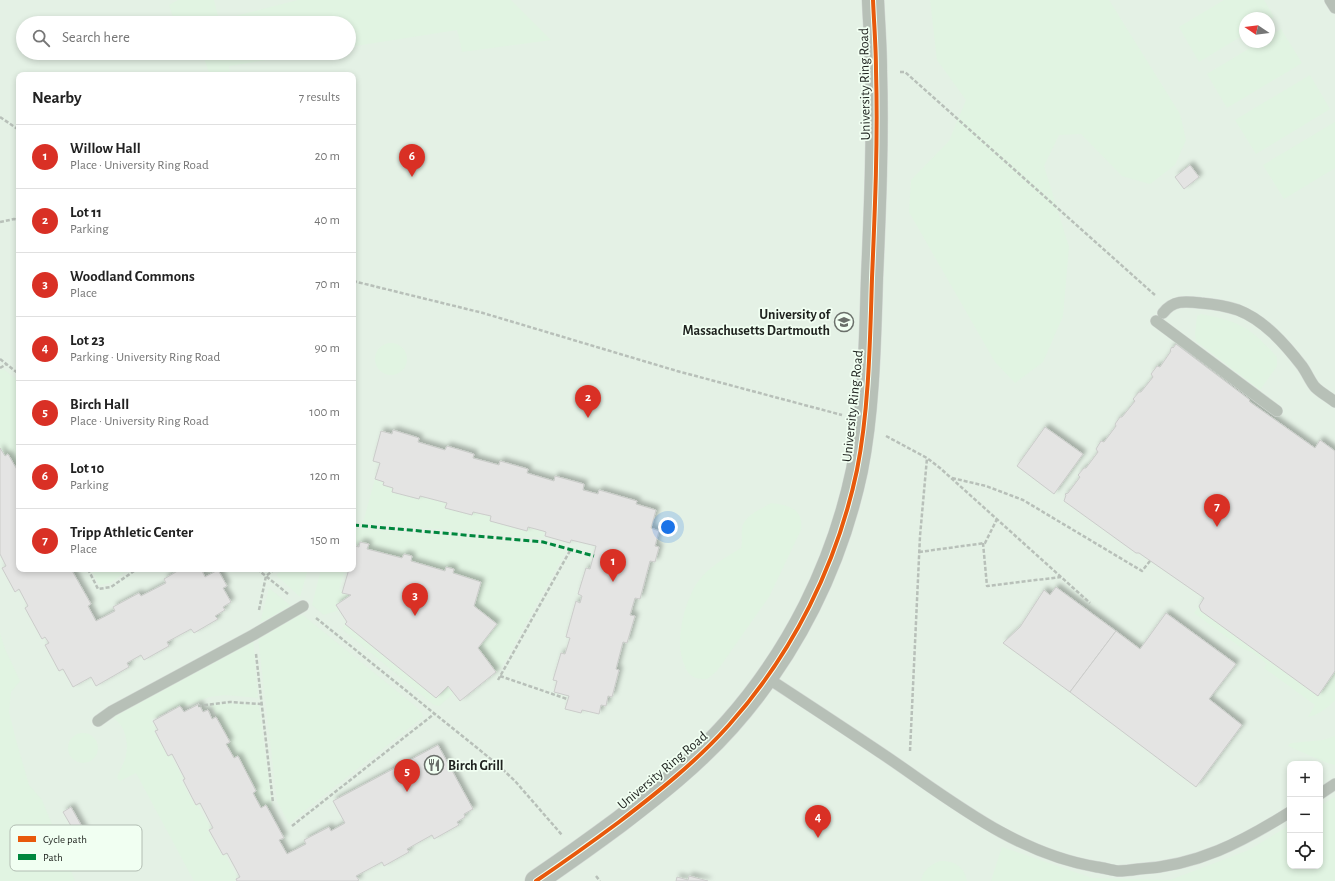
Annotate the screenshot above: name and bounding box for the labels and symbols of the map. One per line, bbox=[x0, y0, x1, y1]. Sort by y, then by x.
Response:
north arrow bbox=[1239, 12, 1275, 48]
street label: University Ring Road bbox=[857, 28, 873, 140]
pin: 6 bbox=[399, 144, 425, 177]
place label: University of Massachusetts Dartmouth bbox=[683, 308, 831, 338]
school or university icon: University of Massachusetts Dartmouth bbox=[833, 311, 855, 333]
street label: University Ring Road bbox=[840, 349, 866, 463]
pin: 2 bbox=[575, 385, 601, 418]
pin: 7 bbox=[1204, 494, 1230, 527]
your location bbox=[658, 517, 678, 537]
pin: 1 bbox=[600, 549, 626, 582]
pin: 3 bbox=[402, 583, 428, 616]
street label: University Ring Road bbox=[615, 729, 710, 812]
restaurant icon: Birch Grill bbox=[423, 754, 445, 776]
pin: 5 bbox=[394, 759, 420, 792]
place label: Birch Grill bbox=[448, 759, 504, 773]
pin: 4 bbox=[805, 805, 831, 838]
legend bbox=[10, 825, 142, 871]
text: Cycle path bbox=[43, 834, 87, 845]
text: Path bbox=[43, 852, 63, 863]

